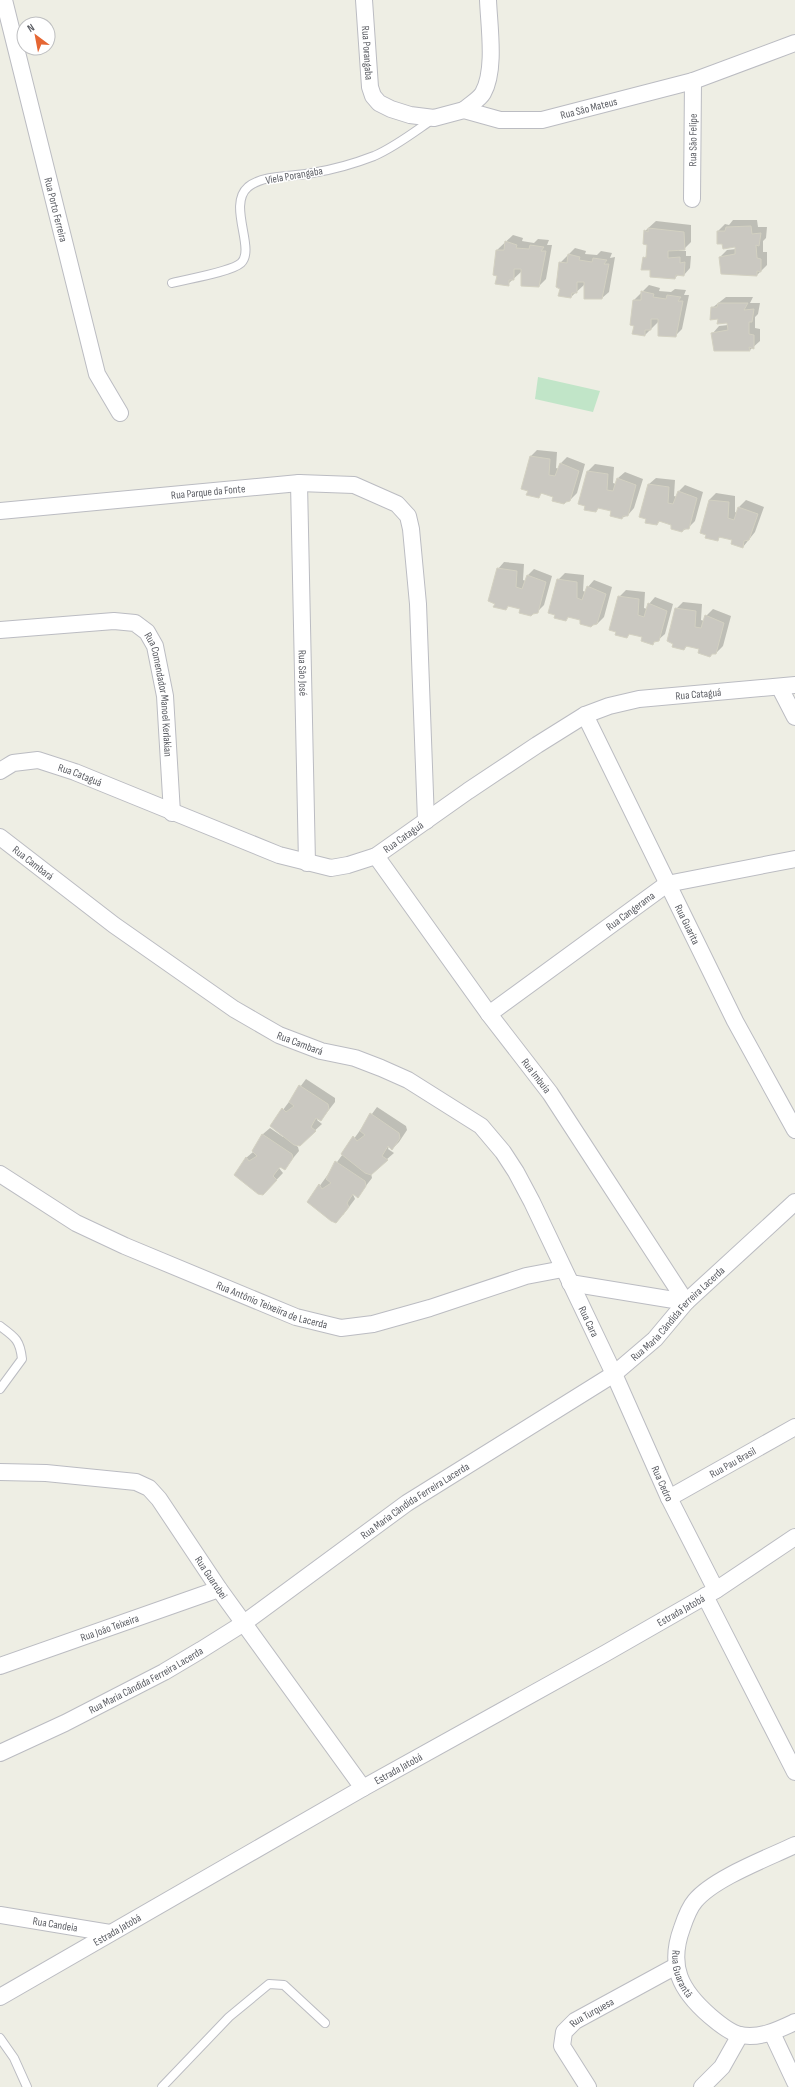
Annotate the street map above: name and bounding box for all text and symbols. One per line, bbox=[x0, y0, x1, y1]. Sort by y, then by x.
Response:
north arrow bbox=[16, 16, 56, 56]
text: N bbox=[25, 21, 37, 35]
street label: Rua Porangaba bbox=[359, 25, 375, 80]
street label: Rua São Mateus bbox=[559, 95, 619, 122]
street label: Rua São Felipe bbox=[686, 114, 700, 166]
street label: Viela Porangaba bbox=[264, 164, 324, 187]
street label: Rua Porto Ferreira bbox=[41, 176, 70, 243]
street label: Rua Parque da Fonte bbox=[170, 482, 246, 502]
street label: Rua Comendador Manoel Kerlakian bbox=[141, 630, 175, 757]
street label: Rua São José bbox=[296, 650, 309, 696]
street label: Rua Cataguá bbox=[675, 686, 722, 703]
street label: Rua Cataguá bbox=[56, 761, 104, 789]
street label: Rua Cataguá bbox=[381, 819, 426, 856]
street label: Rua Cambará bbox=[10, 843, 56, 883]
street label: Rua Cangerama bbox=[604, 889, 658, 933]
street label: Rua Guarita bbox=[672, 902, 702, 947]
street label: Rua Cambará bbox=[275, 1029, 325, 1058]
street label: Rua Imbuia bbox=[519, 1056, 554, 1096]
street label: Rua Maria Cândida Ferreira Lacerda bbox=[628, 1264, 727, 1364]
street label: Rua Antônio Teixeiira de Lacerda bbox=[214, 1279, 329, 1331]
street label: Rua Cara bbox=[576, 1304, 601, 1339]
street label: Rua Pau Brasil bbox=[707, 1444, 758, 1481]
street label: Rua Maria Cândida Ferreira Lacerda bbox=[358, 1460, 472, 1542]
street label: Rua Cedro bbox=[649, 1464, 676, 1504]
street label: Rua Guarubei bbox=[192, 1554, 230, 1602]
street label: Estrada Jatobá bbox=[655, 1592, 707, 1629]
street label: Rua João Teixeira bbox=[79, 1612, 141, 1644]
street label: Rua Maria Cândida Ferreira Lacerda bbox=[87, 1644, 205, 1717]
street label: Estrada Jatobá bbox=[372, 1750, 425, 1787]
street label: Estrada Jatobá bbox=[91, 1911, 143, 1949]
street label: Rua Candeia bbox=[32, 1914, 79, 1935]
street label: Rua Guarantâ bbox=[669, 1950, 695, 2000]
street label: Rua Turquesa bbox=[567, 1995, 616, 2030]

